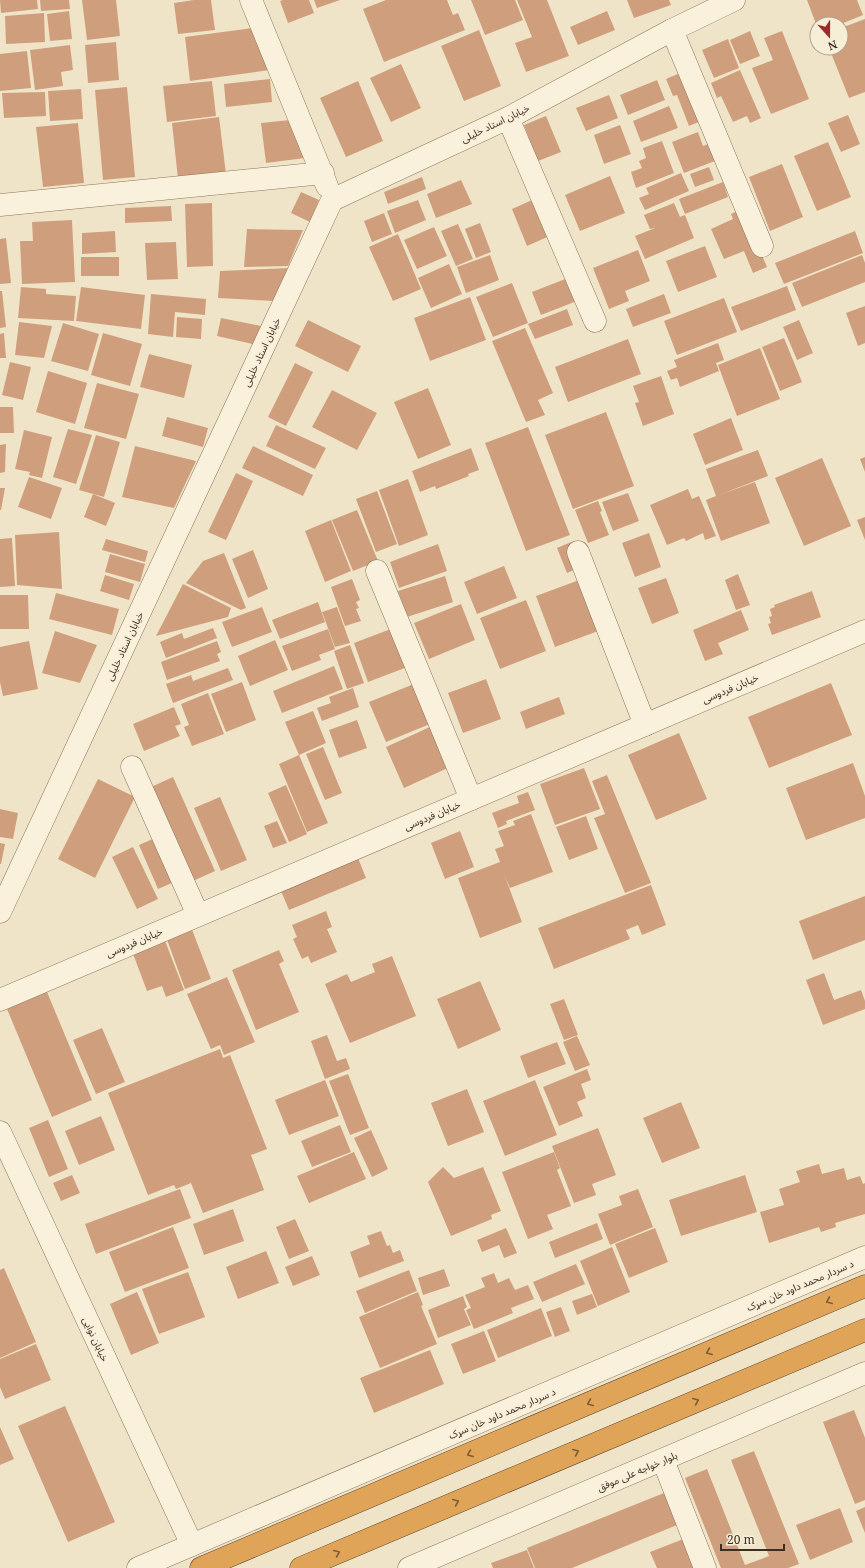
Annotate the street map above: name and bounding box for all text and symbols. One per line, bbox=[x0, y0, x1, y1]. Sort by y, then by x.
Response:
north arrow bbox=[809, 16, 849, 56]
text: N bbox=[826, 37, 839, 54]
street label: خیابان استاد خلیلی bbox=[458, 100, 532, 146]
street label: خیابان استاد خلیلی bbox=[239, 315, 283, 389]
street label: خیابان استاد خلیلی bbox=[102, 609, 146, 683]
street label: خیابان فردوسی bbox=[700, 670, 761, 706]
street label: خیابان فردوسی bbox=[402, 797, 463, 833]
street label: خیابان فردوسی bbox=[104, 924, 165, 960]
street label: د سردار محمد داود خان سړک bbox=[744, 1256, 856, 1314]
one-way arrow bbox=[826, 1296, 834, 1304]
street label: خیابان نوایی bbox=[80, 1314, 112, 1364]
one-way arrow bbox=[706, 1347, 714, 1355]
street label: د سردار محمد داود خان سړک bbox=[446, 1384, 558, 1442]
one-way arrow bbox=[586, 1398, 594, 1406]
one-way arrow bbox=[692, 1398, 699, 1406]
one-way arrow bbox=[573, 1448, 580, 1456]
street label: بلوار خواجه علی موفق bbox=[595, 1448, 680, 1494]
one-way arrow bbox=[467, 1449, 474, 1457]
one-way arrow bbox=[452, 1499, 460, 1507]
scale bar bbox=[721, 1526, 784, 1552]
text: 20 m bbox=[727, 1531, 755, 1548]
one-way arrow bbox=[332, 1550, 340, 1558]

